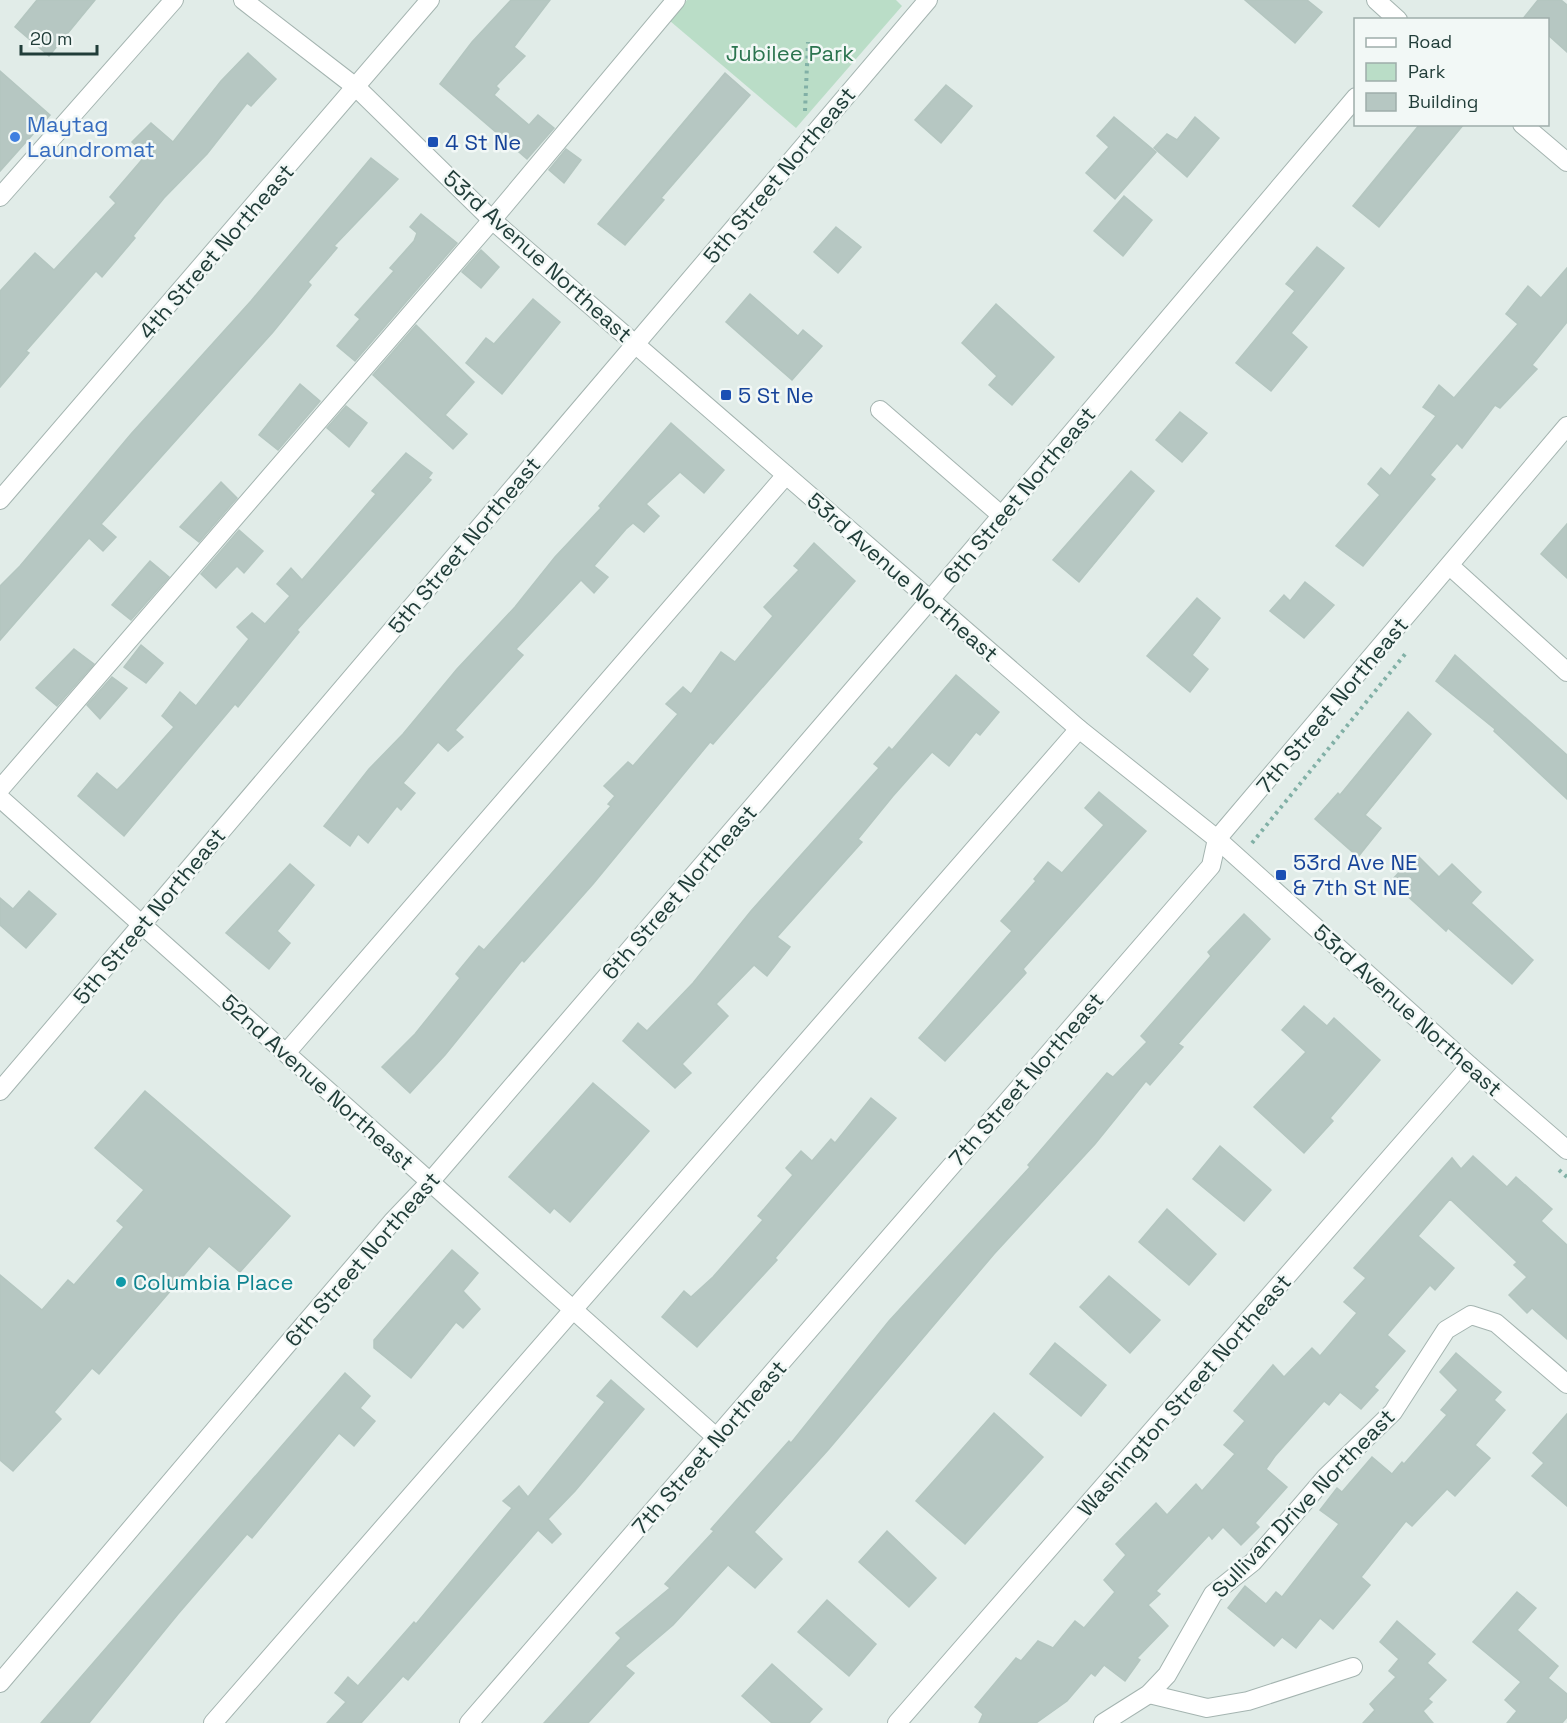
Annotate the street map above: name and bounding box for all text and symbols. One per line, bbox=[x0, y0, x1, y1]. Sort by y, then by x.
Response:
scale bar bbox=[21, 18, 98, 56]
legend bbox=[1354, 18, 1549, 126]
text: 20 m bbox=[30, 27, 73, 50]
text: Road bbox=[1408, 30, 1452, 53]
park label: Jubilee Park bbox=[726, 39, 854, 67]
text: Park bbox=[1408, 60, 1446, 83]
street label: 5th Street Northeast bbox=[697, 81, 861, 269]
text: Building bbox=[1408, 90, 1478, 113]
place label: Maytag Laundromat bbox=[27, 110, 155, 163]
place label: 4 St Ne bbox=[445, 128, 521, 156]
marker: Maytag Laundromat bbox=[8, 130, 22, 144]
marker: 4 St Ne bbox=[426, 135, 440, 149]
street label: 4th Street Northeast bbox=[132, 158, 300, 344]
street label: 53rd Avenue Northeast bbox=[438, 164, 638, 348]
place label: 5 St Ne bbox=[738, 381, 814, 409]
marker: 5 St Ne bbox=[719, 388, 733, 402]
street label: 6th Street Northeast bbox=[937, 401, 1101, 589]
street label: 5th Street Northeast bbox=[382, 451, 546, 639]
street label: 53rd Avenue Northeast bbox=[802, 486, 1004, 668]
street label: 7th Street Northeast bbox=[1250, 611, 1414, 799]
street label: 6th Street Northeast bbox=[595, 799, 763, 985]
street label: 5th Street Northeast bbox=[67, 822, 231, 1010]
place label: 53rd Ave NE & 7th St NE bbox=[1293, 848, 1417, 901]
marker: 53rd Ave NE & 7th St NE bbox=[1274, 868, 1288, 882]
street label: 53rd Avenue Northeast bbox=[1308, 918, 1508, 1102]
street label: 7th Street Northeast bbox=[943, 986, 1109, 1172]
street label: 52nd Avenue Northeast bbox=[216, 988, 420, 1176]
street label: 6th Street Northeast bbox=[278, 1166, 446, 1352]
place label: Columbia Place bbox=[133, 1268, 294, 1296]
street label: Washington Street Northeast bbox=[1071, 1268, 1297, 1522]
marker: Columbia Place bbox=[114, 1275, 128, 1289]
street label: 7th Street Northeast bbox=[626, 1354, 792, 1540]
street label: Sullivan Drive Northeast bbox=[1205, 1403, 1401, 1603]

